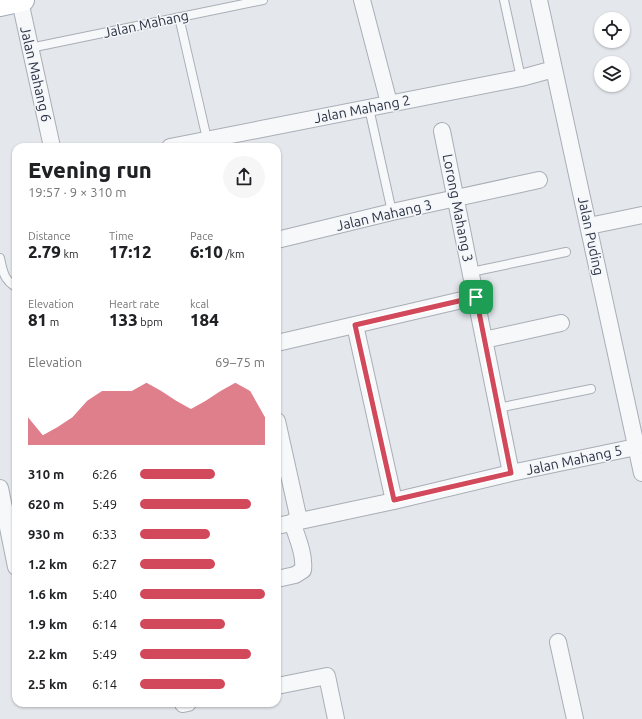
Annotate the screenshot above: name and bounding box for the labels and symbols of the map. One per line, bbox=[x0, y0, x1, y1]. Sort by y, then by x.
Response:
street label: Jalan Mahang bbox=[102, 7, 190, 41]
street label: Jalan Mahang 6 bbox=[17, 25, 55, 124]
street label: Jalan Mahang 2 bbox=[312, 92, 412, 126]
street label: Lorong Mahang 3 bbox=[440, 153, 476, 263]
street label: Jalan Puding bbox=[575, 195, 607, 277]
street label: Jalan Mahang 3 bbox=[335, 196, 433, 234]
pin bbox=[459, 280, 493, 314]
street label: Jalan Mahang 5 bbox=[524, 442, 624, 478]

